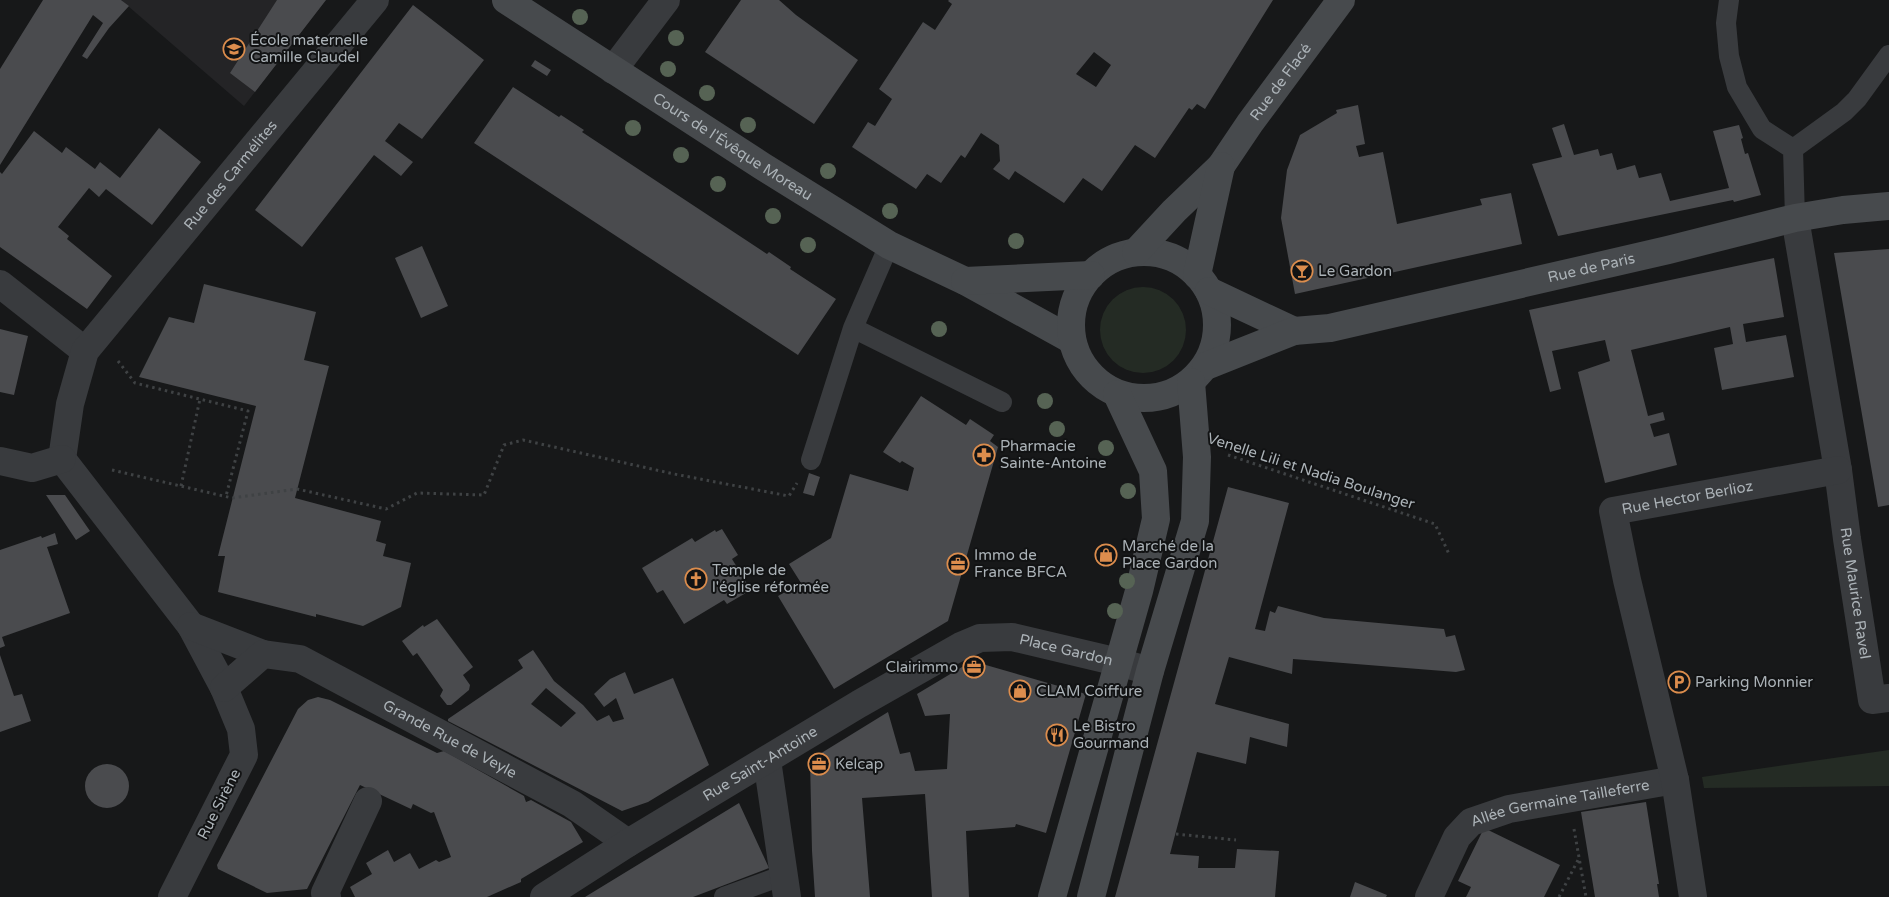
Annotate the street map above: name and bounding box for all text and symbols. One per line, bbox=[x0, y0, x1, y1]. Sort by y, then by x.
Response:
place label: École maternelle Camille Claudel bbox=[250, 31, 368, 66]
school or university icon: École maternelle Camille Claudel bbox=[222, 37, 246, 61]
street label: Rue de Flacé bbox=[1246, 40, 1315, 124]
street label: Cours de l'Évêque Moreau bbox=[650, 89, 816, 204]
street label: Rue des Carmélites bbox=[180, 116, 281, 234]
street label: Rue de Paris bbox=[1546, 249, 1637, 286]
bar icon: Le Gardon bbox=[1290, 259, 1314, 283]
place label: Le Gardon bbox=[1318, 262, 1392, 280]
street label: Venelle Lili et Nadia Boulanger bbox=[1205, 429, 1417, 513]
place label: Pharmacie Sainte-Antoine bbox=[1000, 437, 1107, 472]
pharmacy icon: Pharmacie Sainte-Antoine bbox=[972, 443, 996, 467]
street label: Rue Hector Berlioz bbox=[1620, 477, 1754, 518]
street label: Rue Maurice Ravel bbox=[1837, 526, 1875, 660]
place label: Marché de la Place Gardon bbox=[1122, 537, 1218, 572]
shop icon: Marché de la Place Gardon bbox=[1094, 543, 1118, 567]
place label: Immo de France BFCA bbox=[974, 546, 1067, 581]
office icon: Immo de France BFCA bbox=[946, 552, 970, 576]
place label: Temple de l'église réformée bbox=[712, 561, 829, 596]
church icon: Temple de l'église réformée bbox=[684, 567, 708, 591]
street label: Place Gardon bbox=[1018, 630, 1115, 669]
office icon: Clairimmo bbox=[962, 655, 986, 679]
place label: Clairimmo bbox=[886, 658, 958, 676]
parking icon: Parking Monnier bbox=[1667, 670, 1691, 694]
place label: Parking Monnier bbox=[1695, 673, 1813, 691]
shop icon: CLAM Coiffure bbox=[1008, 679, 1032, 703]
place label: CLAM Coiffure bbox=[1036, 682, 1142, 700]
street label: Grande Rue de Veyle bbox=[380, 696, 520, 782]
place label: Le Bistro Gourmand bbox=[1073, 717, 1149, 752]
street label: Rue Saint-Antoine bbox=[700, 722, 821, 805]
restaurant icon: Le Bistro Gourmand bbox=[1045, 723, 1069, 747]
office icon: Kelcap bbox=[807, 752, 831, 776]
place label: Kelcap bbox=[835, 755, 883, 773]
street label: Rue Sirène bbox=[194, 766, 244, 842]
street label: Allée Germaine Tailleferre bbox=[1468, 776, 1651, 830]

